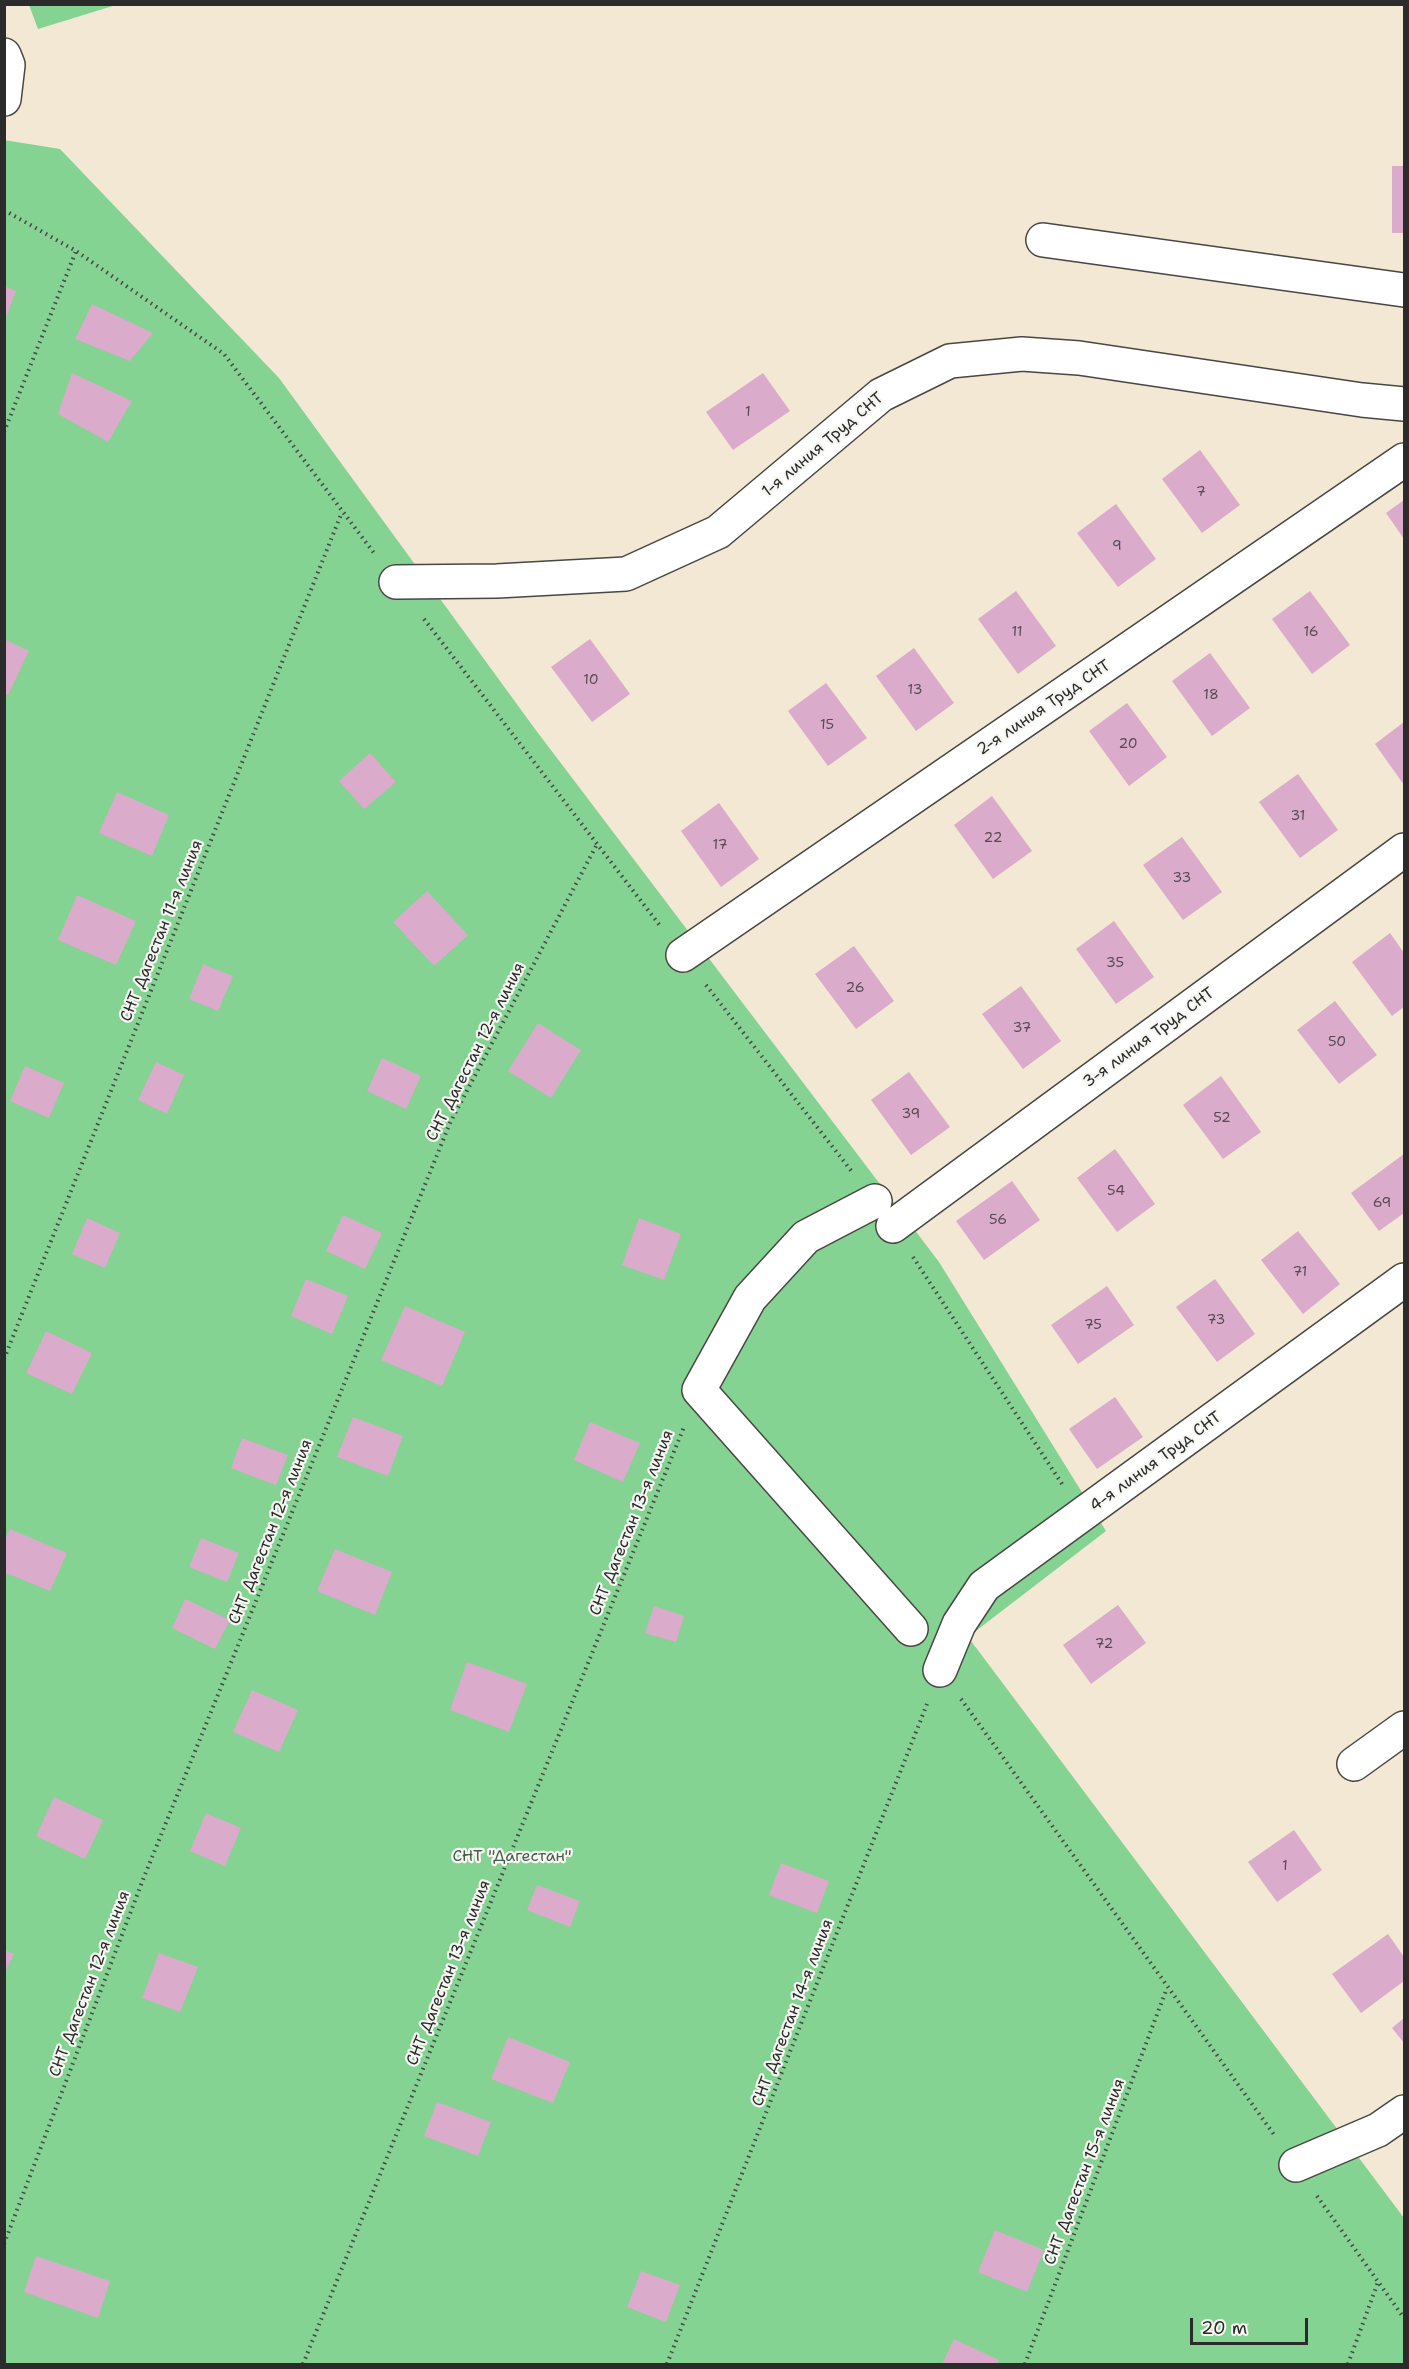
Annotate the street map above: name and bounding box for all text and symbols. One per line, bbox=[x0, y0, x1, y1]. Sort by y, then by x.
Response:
street label: 1-я линия Труд СНТ bbox=[758, 389, 888, 501]
house number: 1 bbox=[745, 404, 751, 420]
house number: 7 bbox=[1196, 484, 1206, 500]
house number: 9 bbox=[1112, 538, 1122, 554]
house number: 11 bbox=[1011, 624, 1023, 640]
house number: 16 bbox=[1303, 624, 1319, 640]
street label: 2-я линия Труд СНТ bbox=[974, 656, 1114, 760]
house number: 10 bbox=[583, 672, 599, 688]
house number: 13 bbox=[908, 682, 922, 698]
house number: 18 bbox=[1203, 687, 1219, 703]
house number: 15 bbox=[820, 717, 834, 733]
house number: 20 bbox=[1118, 736, 1138, 752]
house number: 31 bbox=[1291, 808, 1305, 824]
house number: 22 bbox=[984, 830, 1002, 846]
street label: СНТ Дагестан 11-я линия bbox=[117, 837, 207, 1025]
house number: 17 bbox=[713, 837, 727, 853]
house number: 33 bbox=[1173, 870, 1191, 886]
house number: 35 bbox=[1106, 955, 1124, 971]
street label: СНТ Дагестан 12-я линия bbox=[423, 960, 529, 1144]
house number: 26 bbox=[846, 980, 864, 996]
street label: 3-я линия Труд СНТ bbox=[1080, 984, 1218, 1092]
house number: 37 bbox=[1013, 1020, 1031, 1036]
house number: 50 bbox=[1328, 1034, 1346, 1050]
house number: 39 bbox=[902, 1106, 920, 1122]
house number: 52 bbox=[1213, 1110, 1231, 1126]
house number: 54 bbox=[1107, 1183, 1125, 1199]
house number: 69 bbox=[1373, 1195, 1391, 1211]
house number: 56 bbox=[989, 1212, 1007, 1228]
house number: 71 bbox=[1293, 1264, 1307, 1280]
house number: 73 bbox=[1207, 1312, 1225, 1328]
house number: 75 bbox=[1084, 1317, 1102, 1333]
street label: 4-я линия Труд СНТ bbox=[1086, 1408, 1226, 1516]
street label: СНТ Дагестан 13-я линия bbox=[586, 1427, 678, 1619]
street label: СНТ Дагестан 12-я линия bbox=[225, 1437, 317, 1627]
house number: 72 bbox=[1095, 1636, 1113, 1652]
park label: СНТ "Дагестан" bbox=[452, 1847, 572, 1867]
house number: 1 bbox=[1282, 1858, 1288, 1874]
street label: СНТ Дагестан 13-я линия bbox=[403, 1877, 495, 2069]
street label: СНТ Дагестан 12-я линия bbox=[46, 1888, 134, 2080]
street label: СНТ Дагестан 14-я линия bbox=[748, 1917, 838, 2109]
street label: СНТ Дагестан 15-я линия bbox=[1041, 2076, 1129, 2268]
scale bar bbox=[1193, 2306, 1312, 2344]
text: 20 m bbox=[1201, 2316, 1247, 2340]

